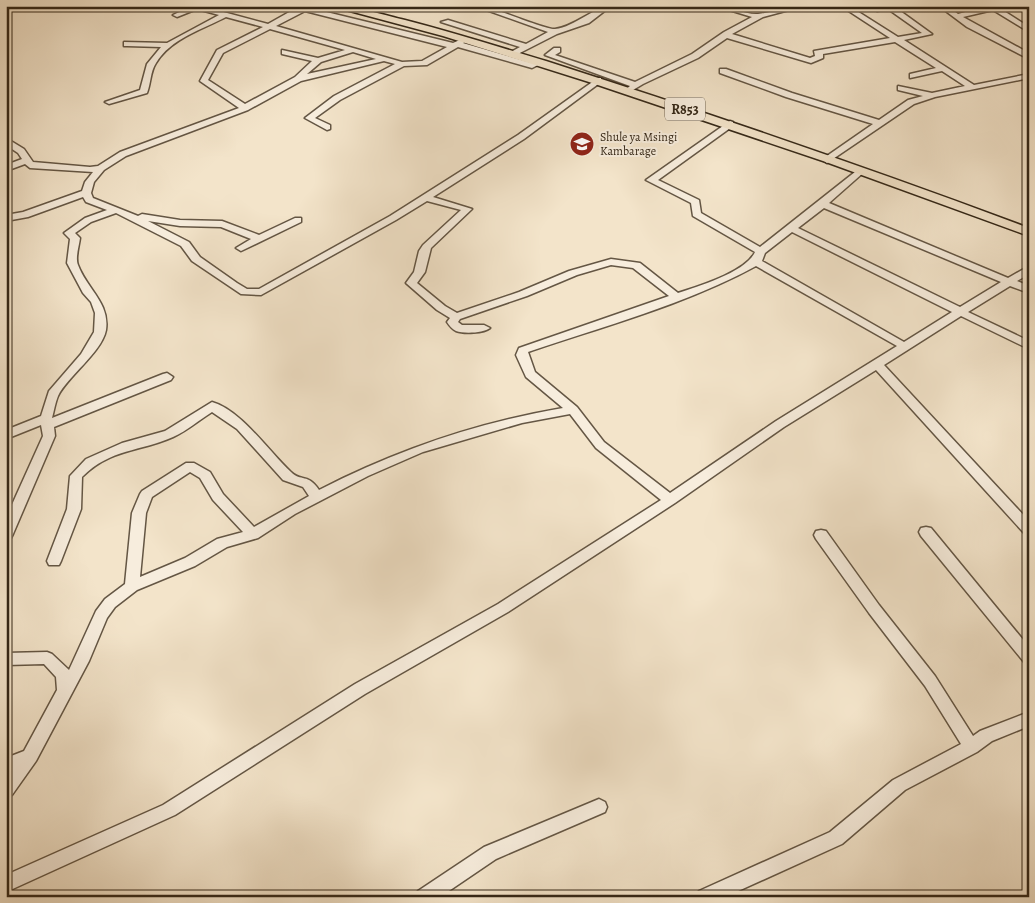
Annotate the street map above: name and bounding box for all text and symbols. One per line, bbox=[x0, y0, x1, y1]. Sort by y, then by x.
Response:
road number: R853 bbox=[665, 98, 705, 120]
place label: Shule ya Msingi Kambarage bbox=[600, 129, 677, 159]
school or university icon: Shule ya Msingi Kambarage bbox=[569, 131, 595, 157]

